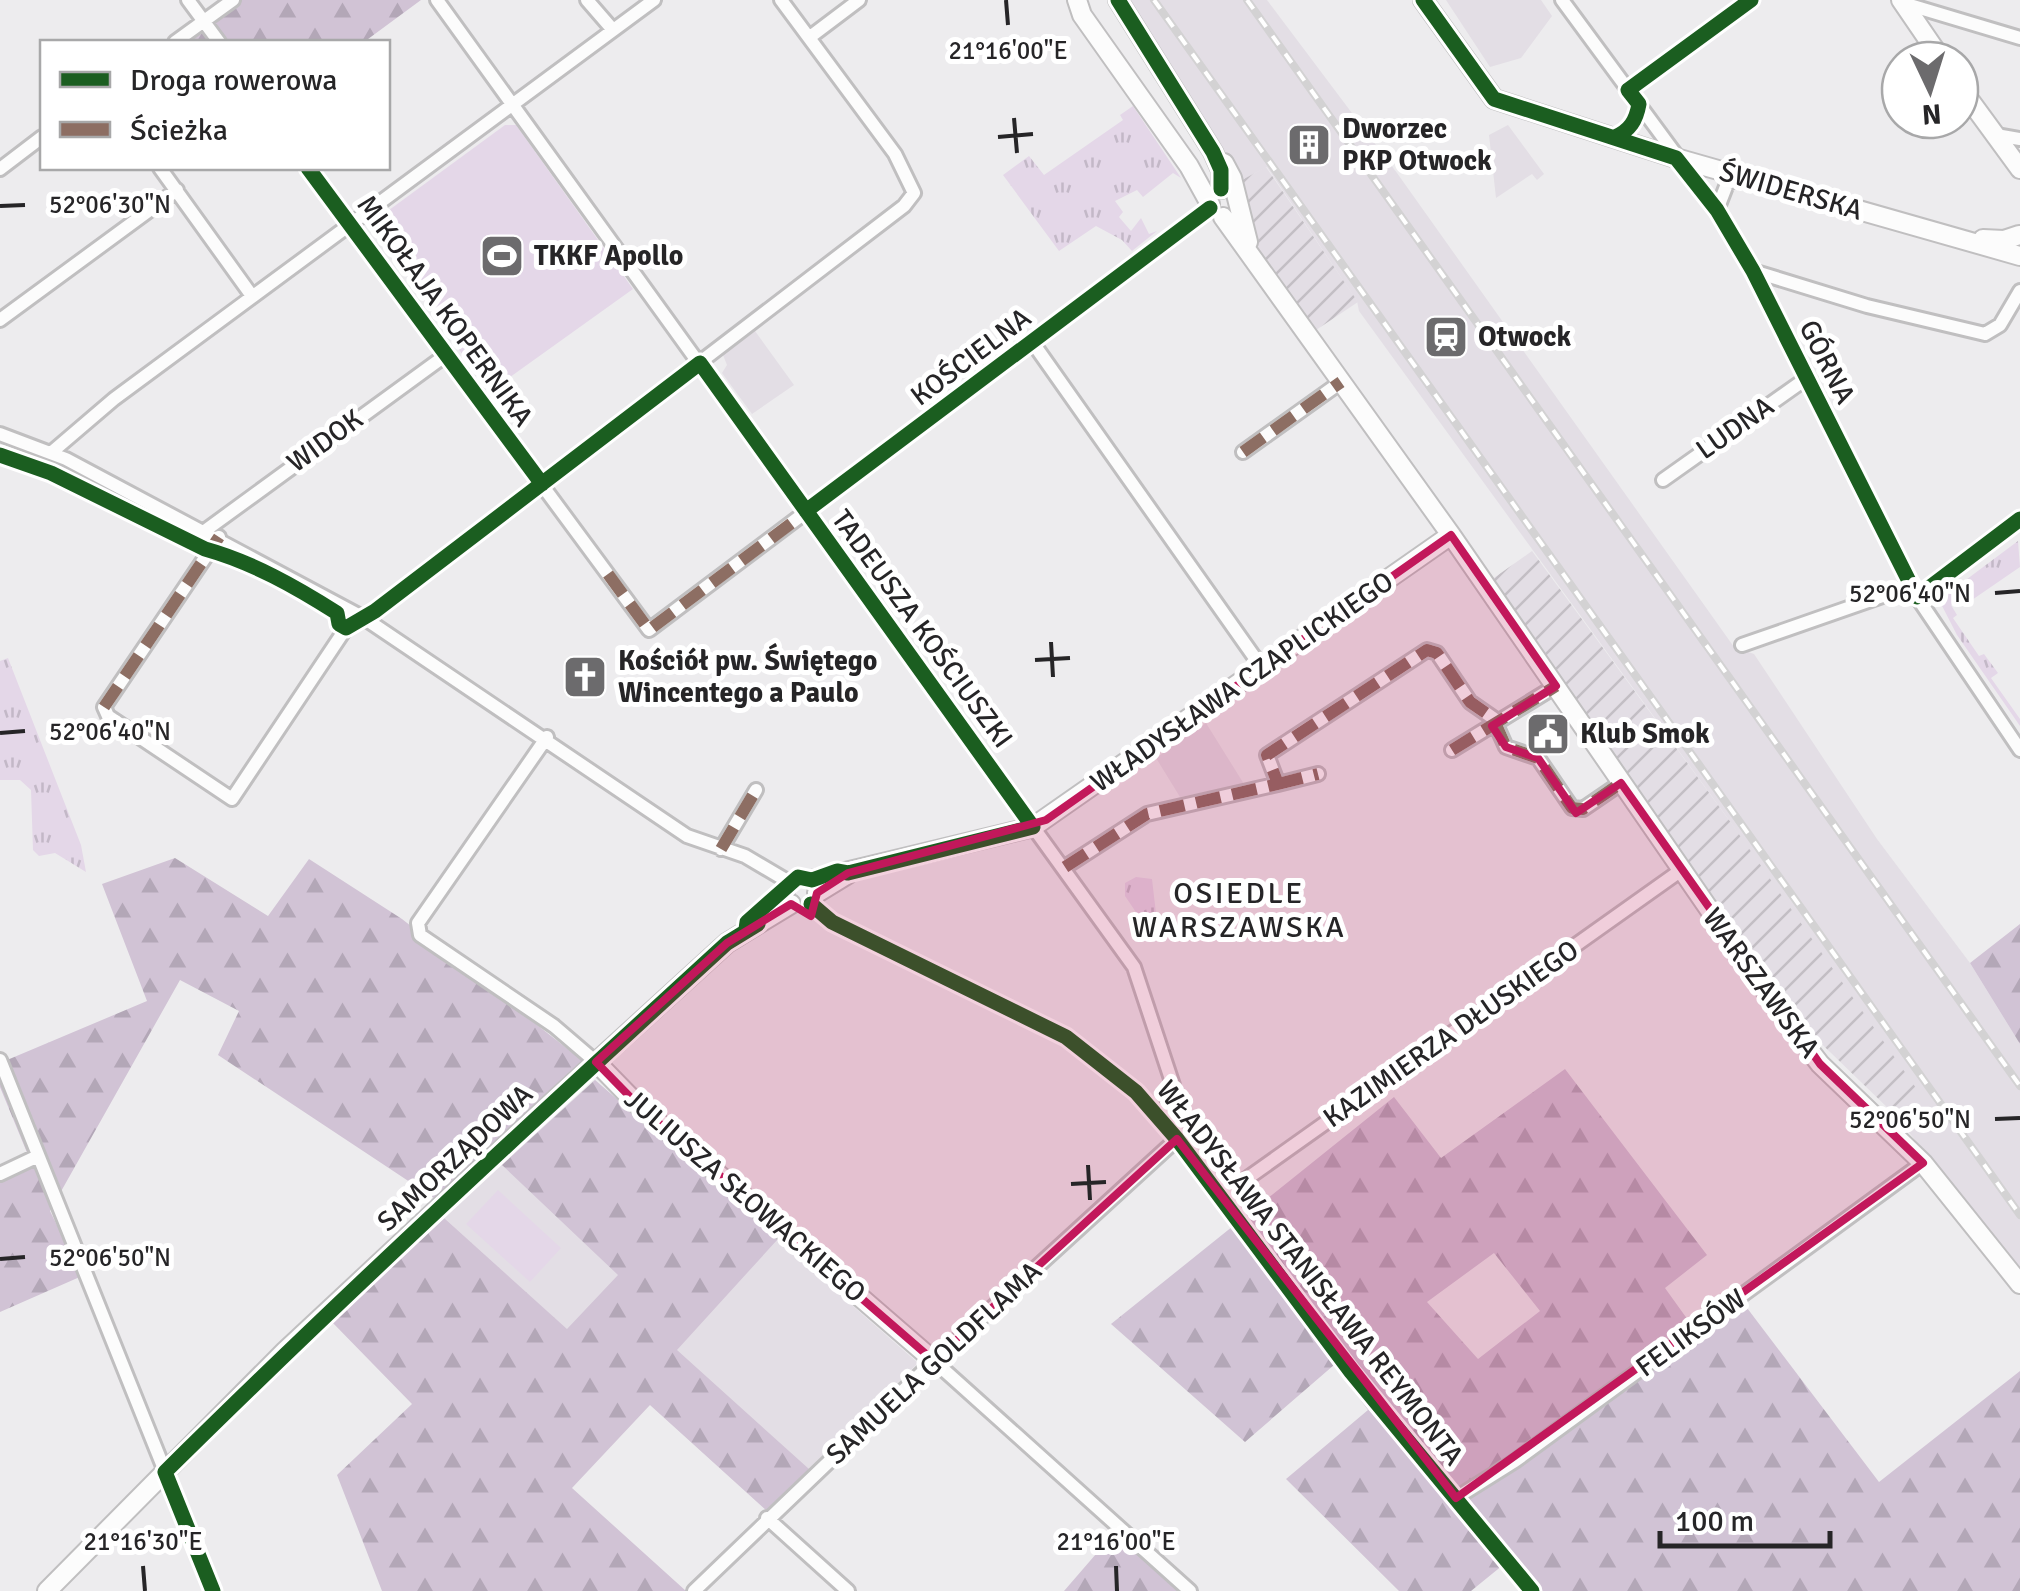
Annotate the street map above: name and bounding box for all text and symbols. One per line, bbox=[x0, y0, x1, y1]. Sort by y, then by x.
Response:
text: 21°16'00"E bbox=[948, 35, 1068, 66]
legend bbox=[40, 40, 390, 170]
north arrow bbox=[1880, 40, 1980, 140]
text: Droga rowerowa bbox=[130, 62, 338, 99]
text: N bbox=[1921, 96, 1943, 132]
text: Ścieżka bbox=[130, 112, 228, 149]
place label: Dworzec PKP Otwock bbox=[1342, 112, 1492, 178]
building icon: Dworzec PKP Otwock bbox=[1286, 122, 1332, 168]
street label: ŚWIDERSKA bbox=[1716, 154, 1866, 228]
text: 52°06'30"N bbox=[49, 189, 171, 220]
street label: MIKOŁAJA KOPERNIKA bbox=[350, 189, 540, 433]
sports icon: TKKF Apollo bbox=[479, 233, 525, 279]
place label: TKKF Apollo bbox=[534, 239, 683, 273]
street label: KOŚCIELNA bbox=[904, 301, 1038, 413]
station icon: Otwock bbox=[1423, 314, 1469, 360]
street label: GÓRNA bbox=[1792, 314, 1862, 410]
place label: Otwock bbox=[1478, 320, 1572, 354]
street label: LUDNA bbox=[1690, 389, 1780, 467]
street label: WIDOK bbox=[281, 402, 370, 480]
street label: TADEUSZA KOŚCIUSZKI bbox=[824, 503, 1020, 755]
street label: WŁADYSŁAWA CZAPLICKIEGO bbox=[1084, 564, 1400, 800]
text: 52°06'40"N bbox=[1849, 578, 1971, 609]
place label: Kościół pw. Świętego Wincentego a Paulo bbox=[618, 642, 877, 710]
church icon: Kościół pw. Świętego Wincentego a Paulo bbox=[562, 654, 608, 700]
public building icon: Klub Smok bbox=[1525, 711, 1571, 757]
text: 52°06'40"N bbox=[49, 716, 171, 747]
place label: Klub Smok bbox=[1580, 717, 1710, 751]
district label: OSIEDLE WARSZAWSKA bbox=[1132, 875, 1346, 946]
street label: WARSZAWSKA bbox=[1695, 901, 1827, 1065]
street label: KAZIMIERZA DŁUSKIEGO bbox=[1317, 933, 1585, 1135]
street label: WŁADYSŁAWA STANISŁAWA REYMONTA bbox=[1149, 1074, 1471, 1472]
street label: SAMORZĄDOWA bbox=[370, 1077, 540, 1239]
street label: JULIUSZA SŁOWACKIEGO bbox=[617, 1082, 873, 1310]
text: 52°06'50"N bbox=[1849, 1104, 1971, 1135]
text: 52°06'50"N bbox=[49, 1242, 171, 1273]
street label: SAMUELA GOLDFLAMA bbox=[819, 1254, 1049, 1472]
street label: FELIKSÓW bbox=[1630, 1282, 1753, 1384]
scale bar bbox=[1660, 1486, 1830, 1548]
text: 100 m bbox=[1675, 1503, 1754, 1540]
text: 21°16'30"E bbox=[83, 1526, 203, 1557]
text: 21°16'00"E bbox=[1056, 1526, 1176, 1557]

